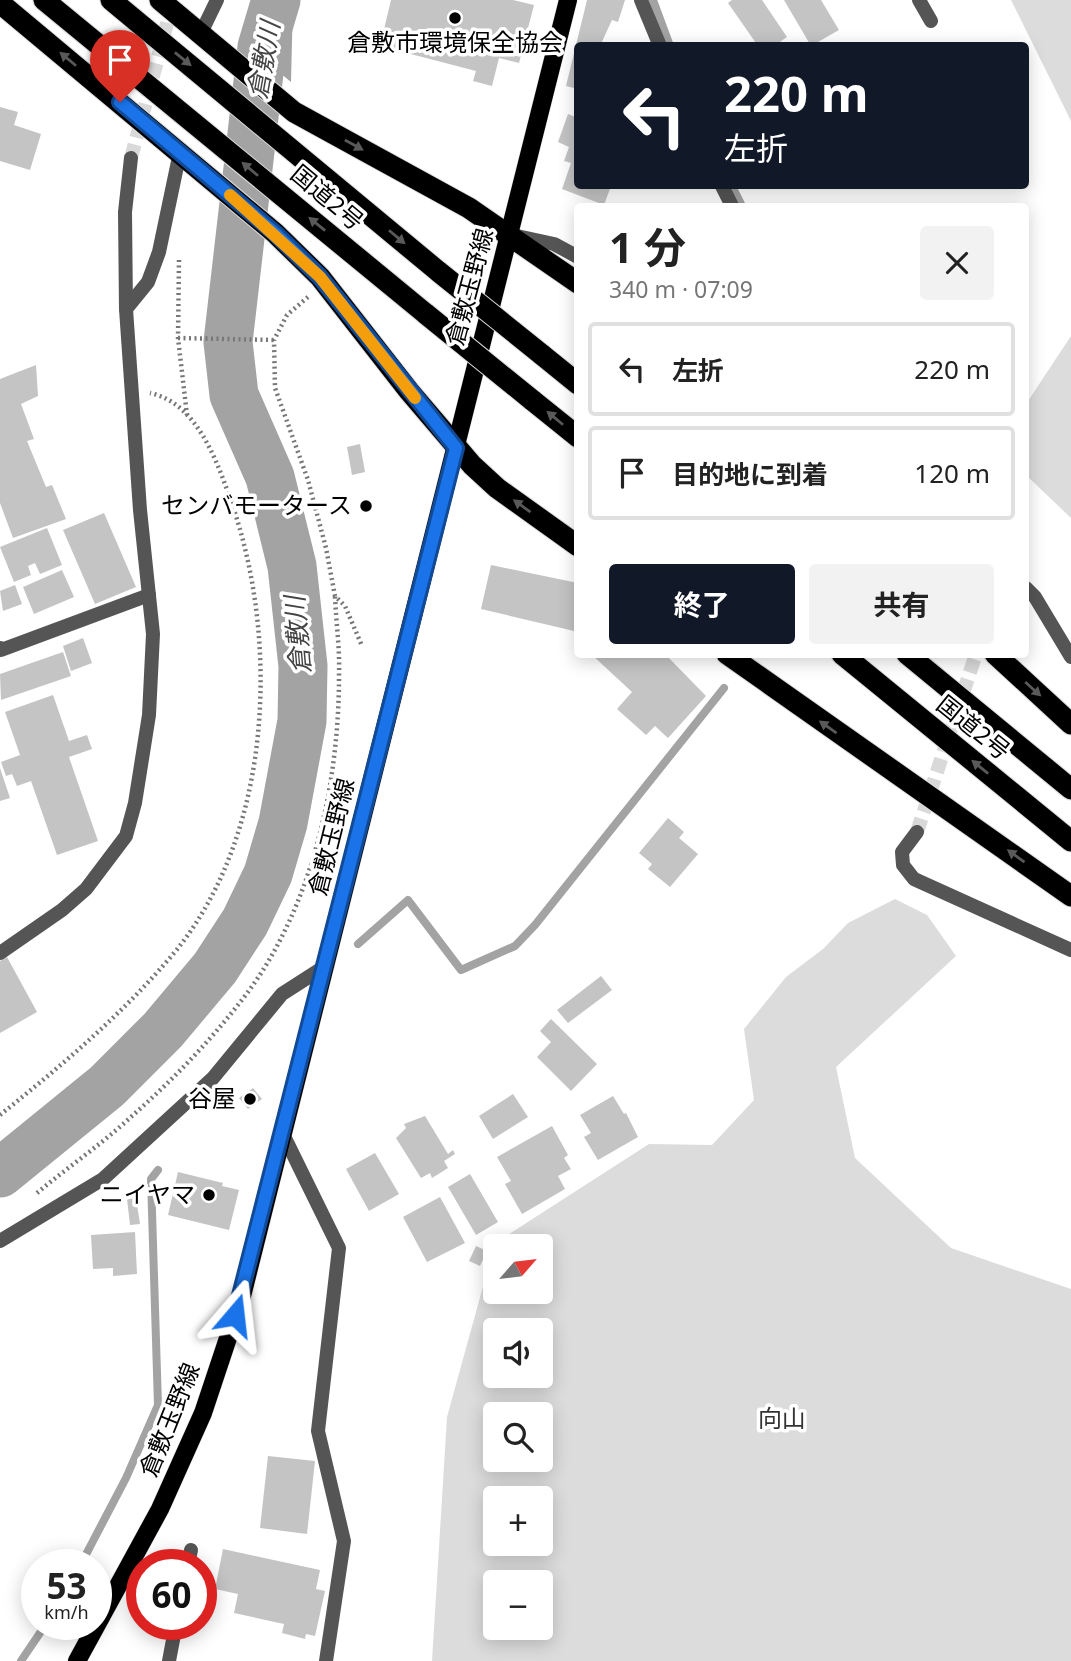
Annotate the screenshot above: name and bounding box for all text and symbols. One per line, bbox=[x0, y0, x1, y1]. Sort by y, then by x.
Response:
marker: 倉敷市環境保全協会 bbox=[447, 10, 463, 26]
water label: 倉敷川 bbox=[239, 15, 288, 101]
place label: 倉敷市環境保全協会 bbox=[347, 25, 563, 58]
pin bbox=[90, 30, 150, 102]
icon: arrive bbox=[101, 41, 139, 79]
one-way arrow bbox=[175, 51, 192, 66]
one-way arrow bbox=[59, 52, 76, 67]
text: 220 m bbox=[724, 60, 869, 126]
icon: left bbox=[609, 70, 700, 161]
text: 左折 bbox=[724, 126, 788, 169]
one-way arrow bbox=[344, 139, 363, 151]
street label: 国道2号 bbox=[285, 157, 371, 237]
one-way arrow bbox=[242, 162, 259, 177]
one-way arrow bbox=[308, 216, 326, 232]
text: 1 分 bbox=[609, 218, 686, 275]
street label: 倉敷玉野線 bbox=[437, 224, 500, 349]
button: close bbox=[920, 226, 994, 300]
one-way arrow bbox=[389, 229, 406, 244]
text: 340 m · 07:09 bbox=[609, 273, 753, 305]
icon: left bbox=[613, 350, 651, 388]
text: 220 m bbox=[914, 351, 990, 387]
text: 左折 bbox=[672, 352, 724, 388]
one-way arrow bbox=[546, 411, 564, 426]
icon: arrive bbox=[613, 454, 651, 492]
text: 120 m bbox=[914, 455, 990, 491]
text: 目的地に到着 bbox=[672, 456, 828, 492]
place label: センバモータース bbox=[161, 488, 352, 521]
marker: センバモータース bbox=[358, 498, 374, 514]
one-way arrow bbox=[513, 499, 531, 513]
button: 終了 bbox=[609, 564, 795, 644]
button: 共有 bbox=[809, 564, 994, 644]
water label: 倉敷川 bbox=[275, 592, 318, 676]
one-way arrow bbox=[1024, 681, 1041, 697]
street label: 国道2号 bbox=[930, 687, 1018, 767]
one-way arrow bbox=[819, 720, 837, 734]
one-way arrow bbox=[972, 760, 990, 775]
street label: 倉敷玉野線 bbox=[300, 774, 361, 899]
one-way arrow bbox=[1007, 849, 1025, 863]
place label: 谷屋 bbox=[188, 1081, 236, 1114]
marker: 谷屋 bbox=[242, 1091, 258, 1107]
place label: ニイヤマ bbox=[100, 1177, 195, 1210]
marker: ニイヤマ bbox=[201, 1187, 217, 1203]
north arrow bbox=[483, 1234, 553, 1304]
map controls bbox=[483, 1234, 553, 1640]
position arrow bbox=[198, 1278, 272, 1352]
button: sound bbox=[483, 1318, 553, 1388]
street label: 倉敷玉野線 bbox=[131, 1358, 206, 1481]
park label: 向山 bbox=[758, 1401, 806, 1434]
button: search bbox=[483, 1402, 553, 1472]
button: + bbox=[483, 1486, 553, 1556]
speed limit sign: 60 bbox=[126, 1549, 217, 1640]
text: 53 bbox=[46, 1562, 87, 1609]
button: − bbox=[483, 1570, 553, 1640]
text: km/h bbox=[44, 1600, 89, 1624]

